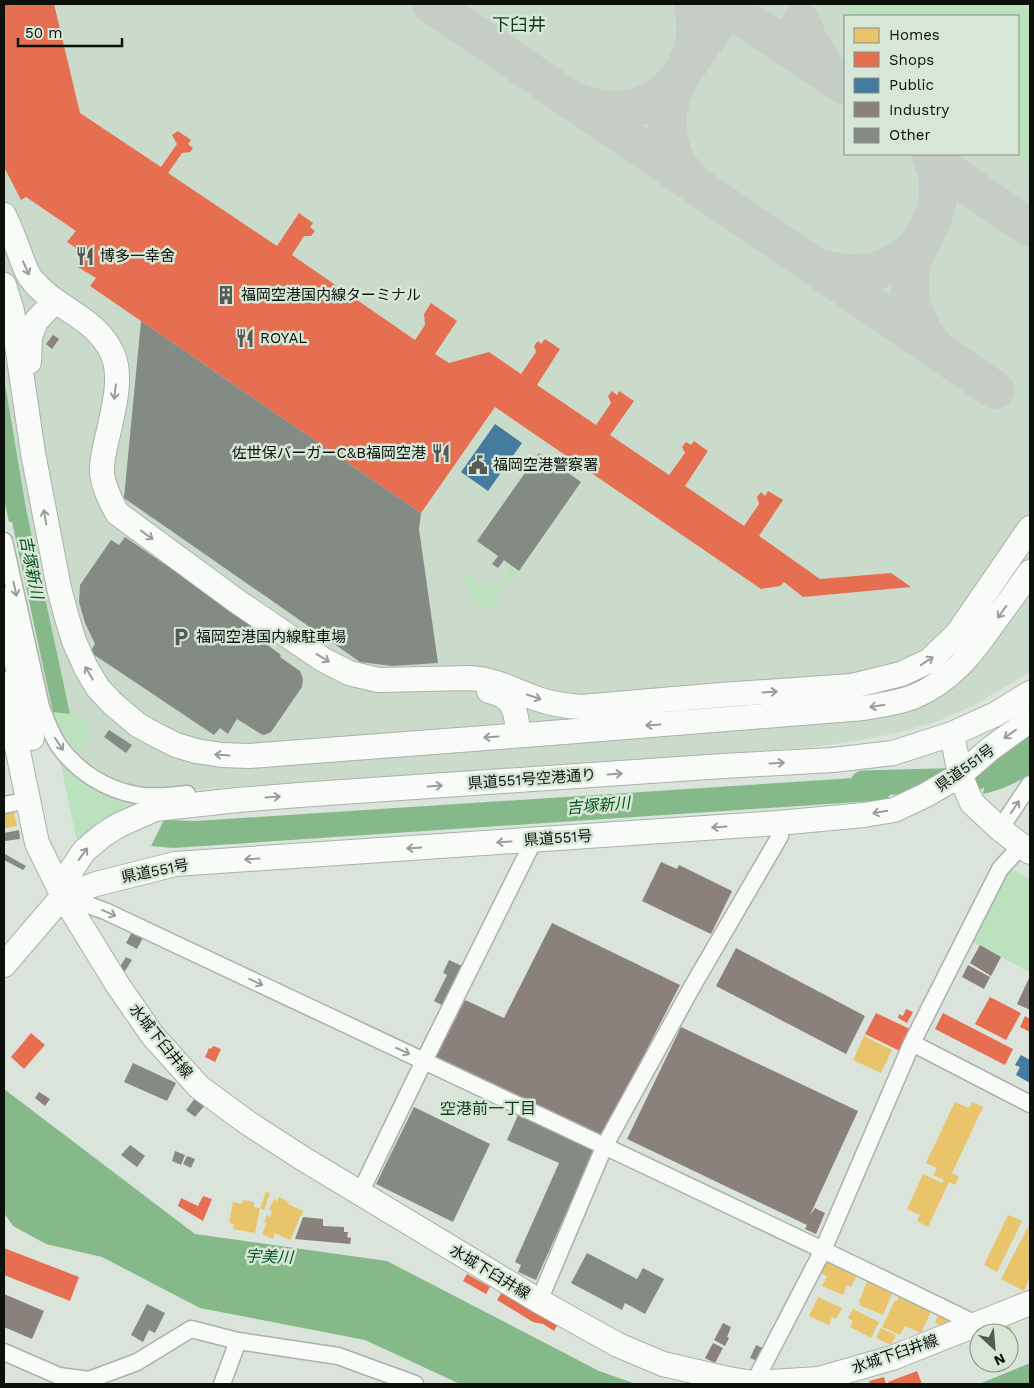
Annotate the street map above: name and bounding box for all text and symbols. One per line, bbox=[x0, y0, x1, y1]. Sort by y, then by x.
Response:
district label: 下臼井 bbox=[492, 14, 546, 35]
scale bar bbox=[18, 15, 121, 47]
legend bbox=[844, 15, 1019, 155]
text: 50 m bbox=[25, 24, 62, 42]
text: Homes bbox=[889, 26, 940, 44]
text: Shops bbox=[889, 51, 934, 69]
text: Public bbox=[889, 76, 934, 94]
text: Industry bbox=[889, 101, 950, 119]
text: Other bbox=[889, 126, 931, 144]
restaurant icon: 博多一幸舍 bbox=[74, 245, 96, 267]
place label: 博多一幸舍 bbox=[100, 247, 175, 265]
one-way arrow bbox=[22, 260, 31, 275]
building icon: 福岡空港国内線ターミナル bbox=[215, 284, 237, 306]
place label: 福岡空港国内線ターミナル bbox=[241, 286, 421, 304]
restaurant icon: ROYAL bbox=[234, 327, 256, 349]
place label: ROYAL bbox=[260, 329, 307, 347]
one-way arrow bbox=[110, 383, 120, 399]
restaurant icon: 佐世保バーガーC&B福岡空港 bbox=[430, 442, 452, 464]
place label: 佐世保バーガーC&B福岡空港 bbox=[232, 444, 426, 462]
public building icon: 福岡空港警察署 bbox=[467, 454, 489, 476]
place label: 福岡空港警察署 bbox=[493, 456, 598, 474]
one-way arrow bbox=[40, 510, 50, 526]
one-way arrow bbox=[140, 530, 154, 540]
water label: 吉塚新川 bbox=[16, 534, 47, 602]
one-way arrow bbox=[11, 580, 20, 596]
one-way arrow bbox=[997, 605, 1007, 619]
parking icon: 福岡空港国内線駐車場 bbox=[170, 626, 192, 648]
place label: 福岡空港国内線駐車場 bbox=[196, 628, 346, 646]
one-way arrow bbox=[315, 654, 329, 664]
one-way arrow bbox=[920, 655, 934, 665]
one-way arrow bbox=[84, 666, 94, 680]
one-way arrow bbox=[762, 687, 778, 696]
one-way arrow bbox=[526, 693, 542, 703]
one-way arrow bbox=[869, 701, 885, 711]
one-way arrow bbox=[645, 721, 661, 730]
one-way arrow bbox=[1003, 729, 1017, 739]
one-way arrow bbox=[483, 733, 499, 742]
one-way arrow bbox=[54, 737, 64, 751]
street label: 県道551号 bbox=[932, 741, 998, 795]
one-way arrow bbox=[215, 750, 231, 759]
one-way arrow bbox=[769, 759, 785, 768]
street label: 県道551号空港通り bbox=[467, 766, 597, 792]
one-way arrow bbox=[606, 769, 622, 778]
one-way arrow bbox=[427, 782, 443, 791]
one-way arrow bbox=[265, 793, 281, 802]
water label: 吉塚新川 bbox=[565, 793, 633, 818]
one-way arrow bbox=[1010, 800, 1020, 814]
one-way arrow bbox=[873, 808, 889, 818]
one-way arrow bbox=[711, 822, 727, 831]
street label: 県道551号 bbox=[523, 827, 593, 849]
one-way arrow bbox=[496, 837, 512, 846]
one-way arrow bbox=[406, 843, 422, 852]
one-way arrow bbox=[77, 848, 88, 861]
one-way arrow bbox=[244, 854, 260, 863]
street label: 県道551号 bbox=[120, 856, 190, 886]
one-way arrow bbox=[101, 908, 116, 918]
one-way arrow bbox=[248, 978, 263, 987]
street label: 水城下臼井線 bbox=[126, 1000, 196, 1082]
one-way arrow bbox=[395, 1047, 410, 1057]
district label: 空港前一丁目 bbox=[440, 1099, 536, 1118]
street label: 水城下臼井線 bbox=[447, 1241, 533, 1303]
water label: 宇美川 bbox=[245, 1246, 295, 1267]
north arrow bbox=[969, 1323, 1019, 1373]
street label: 水城下臼井線 bbox=[850, 1331, 940, 1377]
text: N bbox=[992, 1350, 1008, 1369]

